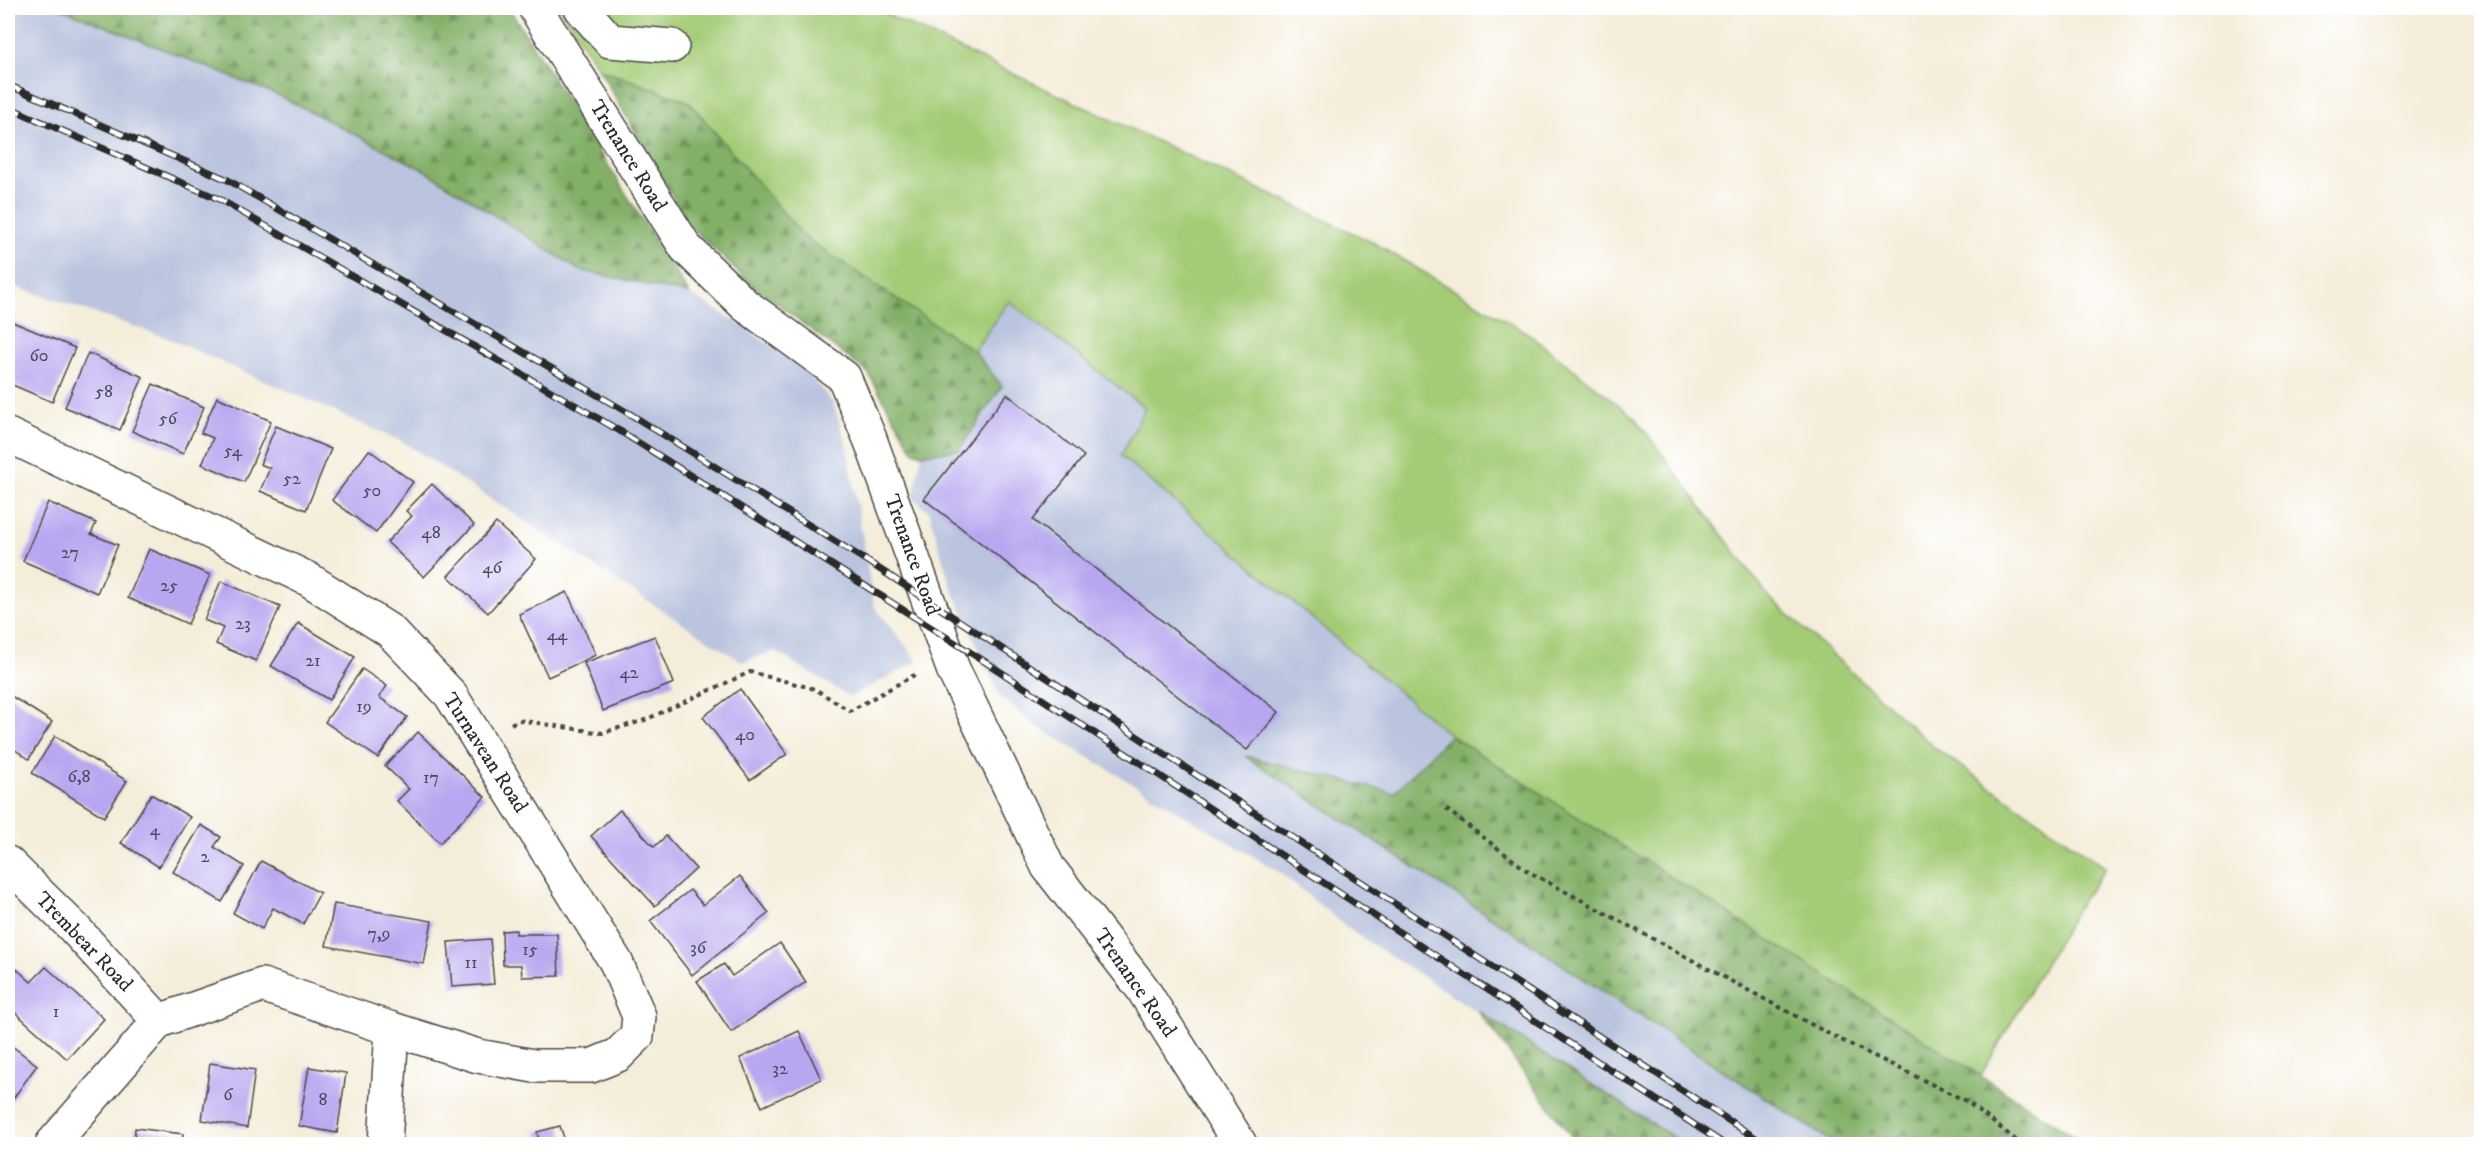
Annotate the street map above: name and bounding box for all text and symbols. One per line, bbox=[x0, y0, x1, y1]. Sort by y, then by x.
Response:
street label: Trenance Road bbox=[583, 95, 673, 217]
house number: 60 bbox=[29, 345, 49, 367]
house number: 58 bbox=[95, 381, 113, 403]
house number: 56 bbox=[159, 408, 178, 430]
house number: 54 bbox=[224, 440, 243, 462]
house number: 52 bbox=[283, 468, 301, 490]
house number: 50 bbox=[363, 480, 381, 502]
street label: Trenance Road bbox=[878, 491, 946, 620]
house number: 48 bbox=[421, 522, 441, 544]
house number: 27 bbox=[61, 542, 79, 564]
house number: 46 bbox=[482, 557, 502, 579]
house number: 25 bbox=[160, 575, 178, 597]
house number: 23 bbox=[235, 613, 251, 635]
house number: 44 bbox=[547, 624, 568, 646]
house number: 21 bbox=[305, 650, 321, 672]
house number: 42 bbox=[619, 662, 639, 684]
street label: Turnavean Road bbox=[437, 688, 534, 818]
house number: 19 bbox=[356, 696, 372, 718]
house number: 40 bbox=[735, 724, 755, 746]
house number: 6,8 bbox=[67, 766, 91, 788]
house number: 17 bbox=[423, 767, 439, 789]
house number: 4 bbox=[150, 819, 161, 841]
house number: 2 bbox=[201, 846, 210, 868]
street label: Trembear Road bbox=[30, 886, 139, 998]
house number: 7,9 bbox=[367, 923, 391, 945]
street label: Trenance Road bbox=[1088, 924, 1182, 1043]
house number: 36 bbox=[690, 937, 707, 959]
house number: 15 bbox=[522, 939, 538, 961]
house number: 11 bbox=[464, 952, 478, 974]
house number: 1 bbox=[53, 1001, 59, 1023]
house number: 32 bbox=[772, 1058, 788, 1080]
house number: 6 bbox=[223, 1084, 233, 1106]
house number: 8 bbox=[318, 1089, 328, 1111]

